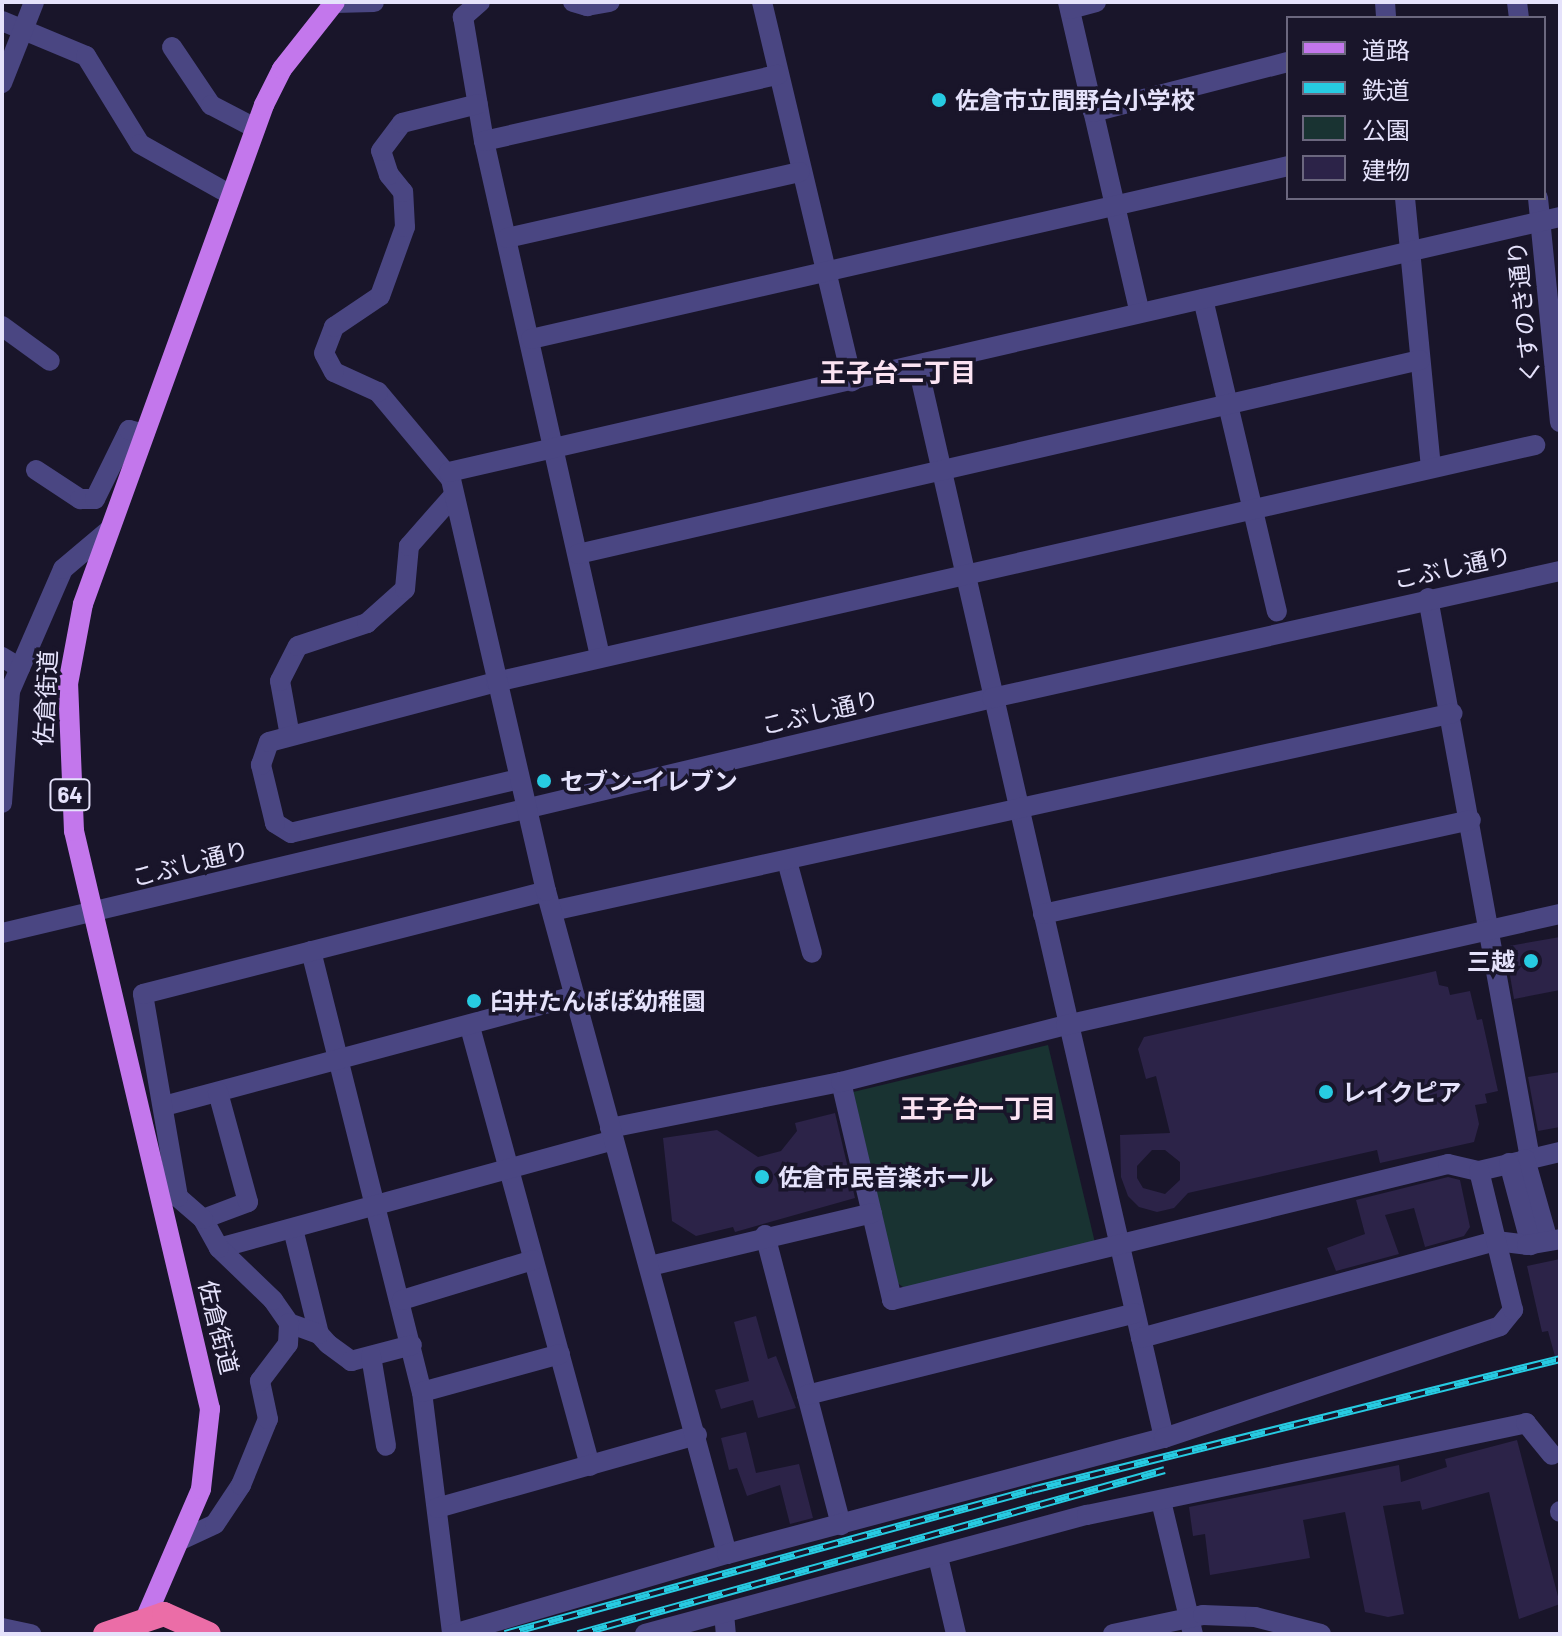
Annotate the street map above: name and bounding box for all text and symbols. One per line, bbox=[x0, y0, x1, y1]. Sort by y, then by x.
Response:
legend bbox=[1286, 16, 1546, 200]
text: 道路 bbox=[1362, 35, 1410, 64]
text: 鉄道 bbox=[1362, 75, 1410, 104]
place label: 佐倉市立間野台小学校 bbox=[955, 86, 1195, 114]
marker: 佐倉市立間野台小学校 bbox=[930, 91, 948, 109]
text: 公園 bbox=[1362, 115, 1410, 144]
text: 建物 bbox=[1362, 155, 1410, 184]
street label: くすのき通り bbox=[1501, 239, 1545, 385]
district label: 王子台二丁目 bbox=[820, 356, 976, 388]
street label: こぶし通り bbox=[1390, 540, 1514, 594]
street label: 佐倉街道 bbox=[28, 649, 62, 747]
street label: こぶし通り bbox=[758, 684, 882, 740]
place label: セブン-イレブン bbox=[560, 767, 738, 795]
marker: セブン-イレブン bbox=[535, 772, 553, 790]
road number: 64 bbox=[48, 777, 92, 813]
street label: こぶし通り bbox=[128, 835, 252, 891]
place label: 三越 bbox=[1467, 947, 1515, 975]
marker: 三越 bbox=[1522, 952, 1540, 970]
place label: 臼井たんぽぽ幼稚園 bbox=[490, 987, 706, 1015]
marker: 臼井たんぽぽ幼稚園 bbox=[465, 992, 483, 1010]
place label: レイクピア bbox=[1342, 1078, 1462, 1106]
marker: レイクピア bbox=[1317, 1083, 1335, 1101]
district label: 王子台一丁目 bbox=[900, 1092, 1056, 1124]
place label: 佐倉市民音楽ホール bbox=[778, 1163, 994, 1191]
marker: 佐倉市民音楽ホール bbox=[753, 1168, 771, 1186]
street label: 佐倉街道 bbox=[193, 1277, 245, 1377]

